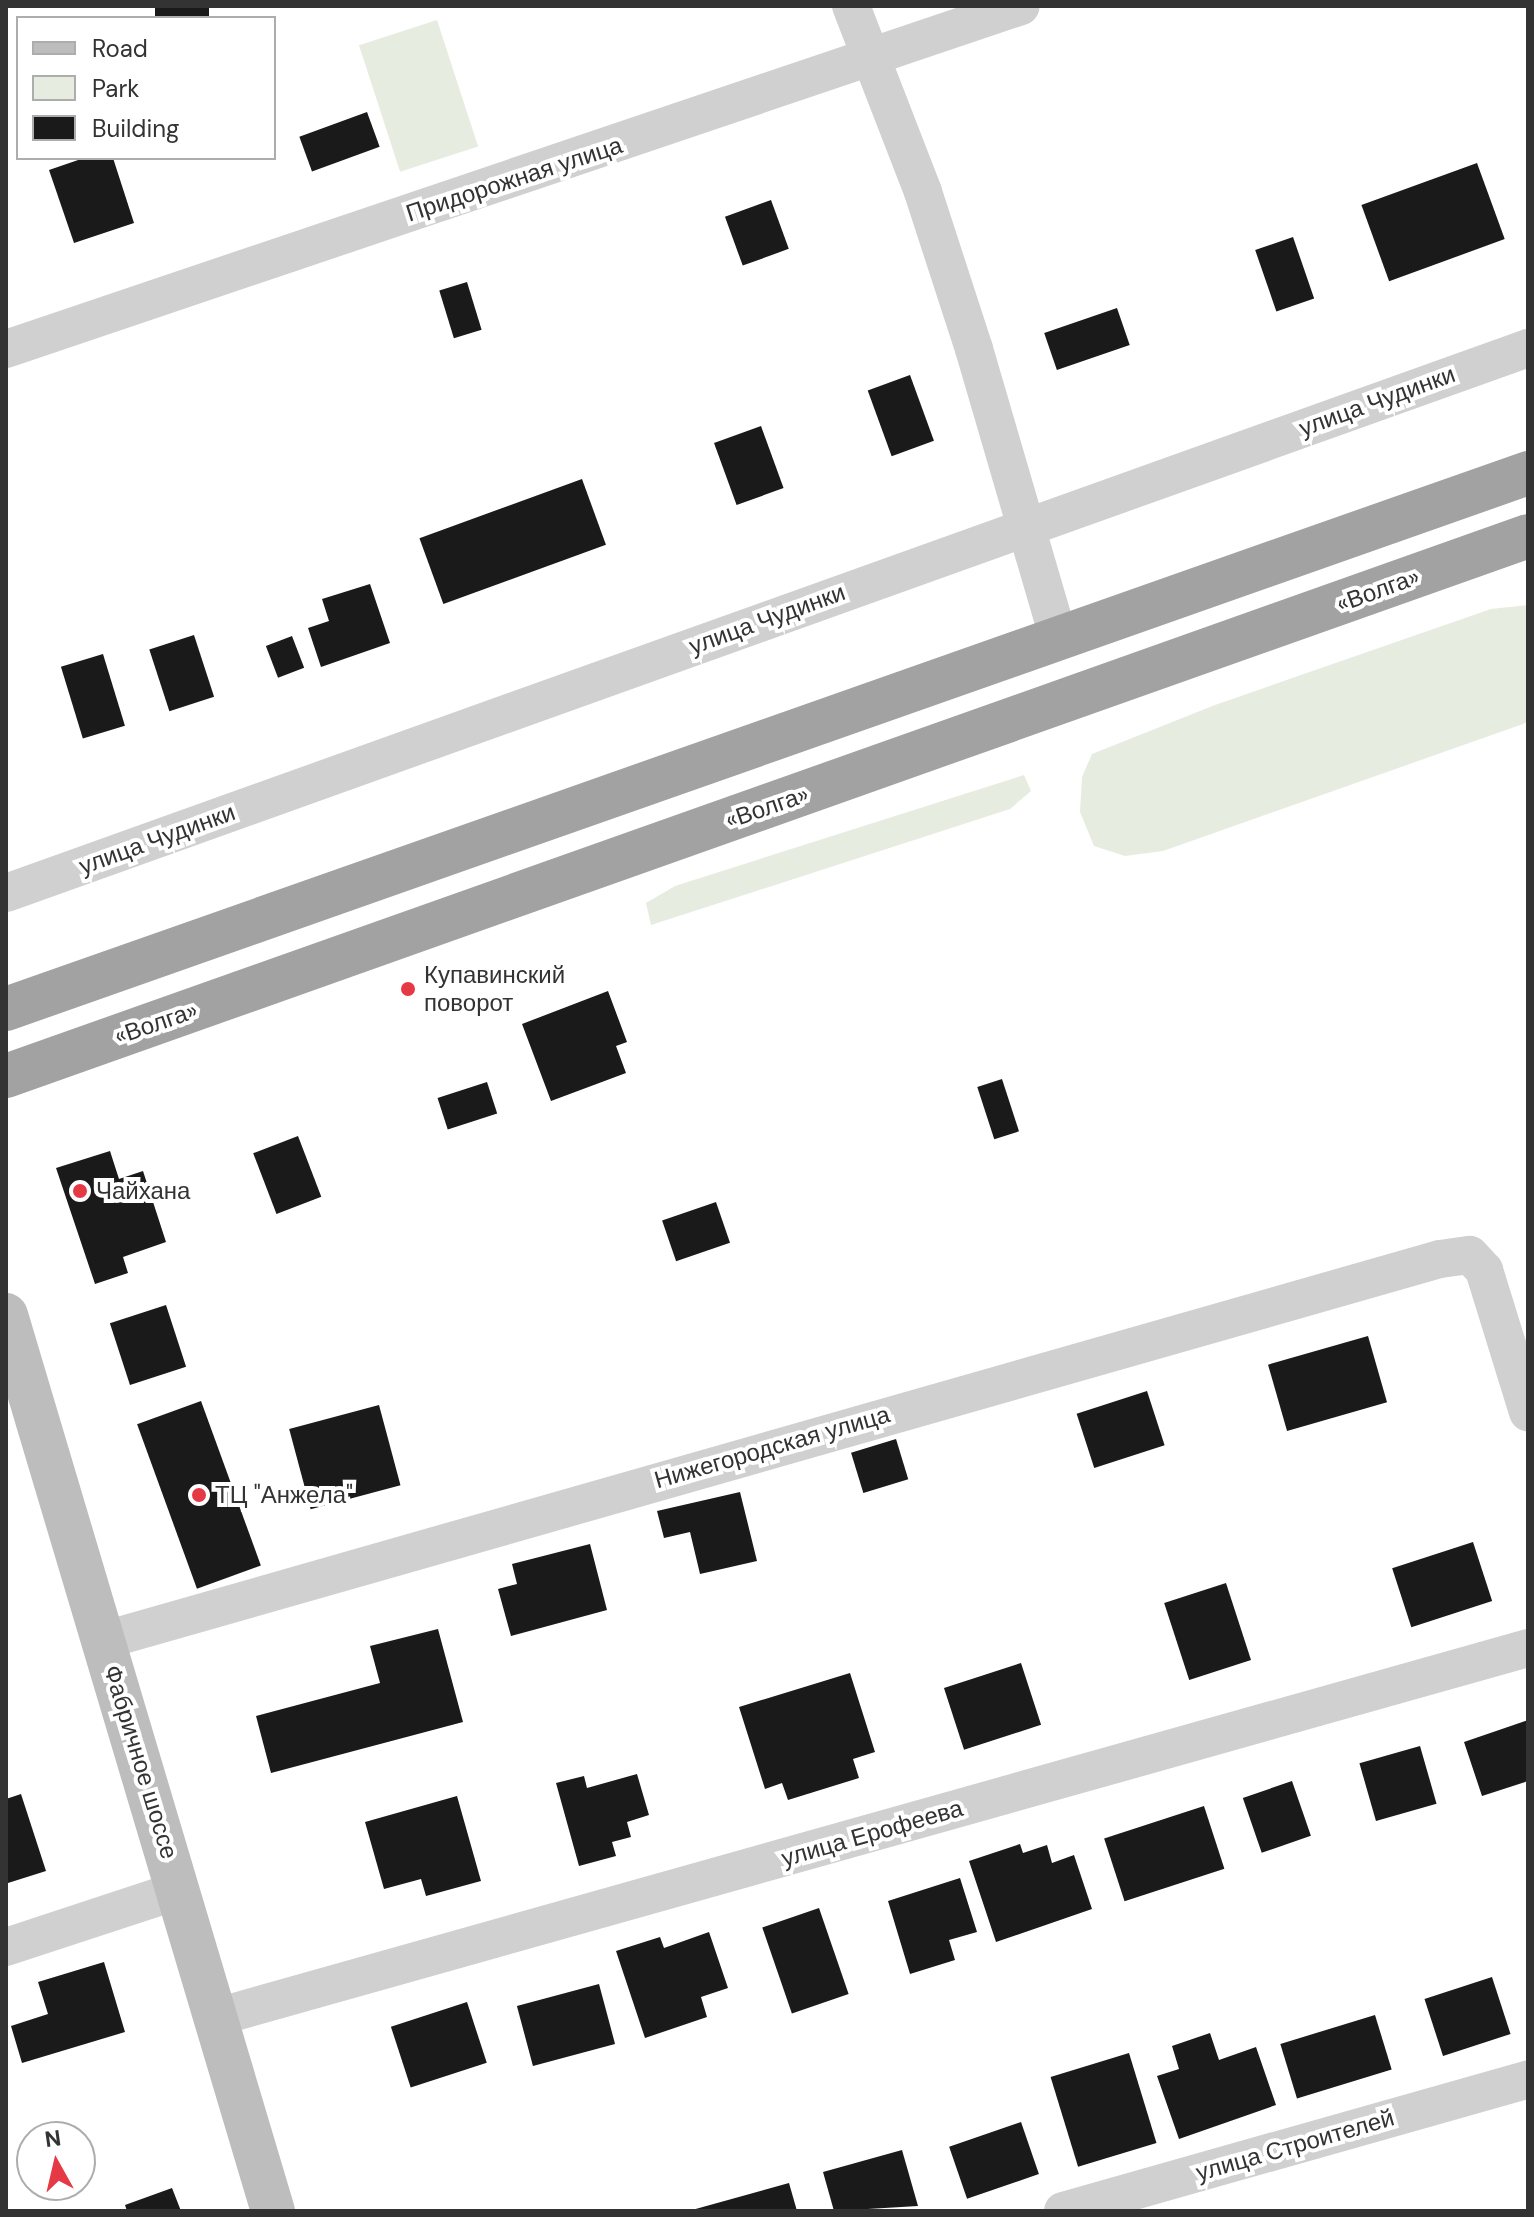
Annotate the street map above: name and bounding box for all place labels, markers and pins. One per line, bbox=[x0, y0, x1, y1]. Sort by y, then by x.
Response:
place label: Купавинский поворот bbox=[424, 961, 565, 1017]
marker: Купавинский поворот bbox=[399, 980, 417, 998]
place label: Чайхана bbox=[96, 1177, 190, 1205]
marker: Чайхана bbox=[71, 1182, 89, 1200]
place label: ТЦ "Анжела" bbox=[215, 1481, 353, 1509]
marker: ТЦ "Анжела" bbox=[190, 1486, 208, 1504]

